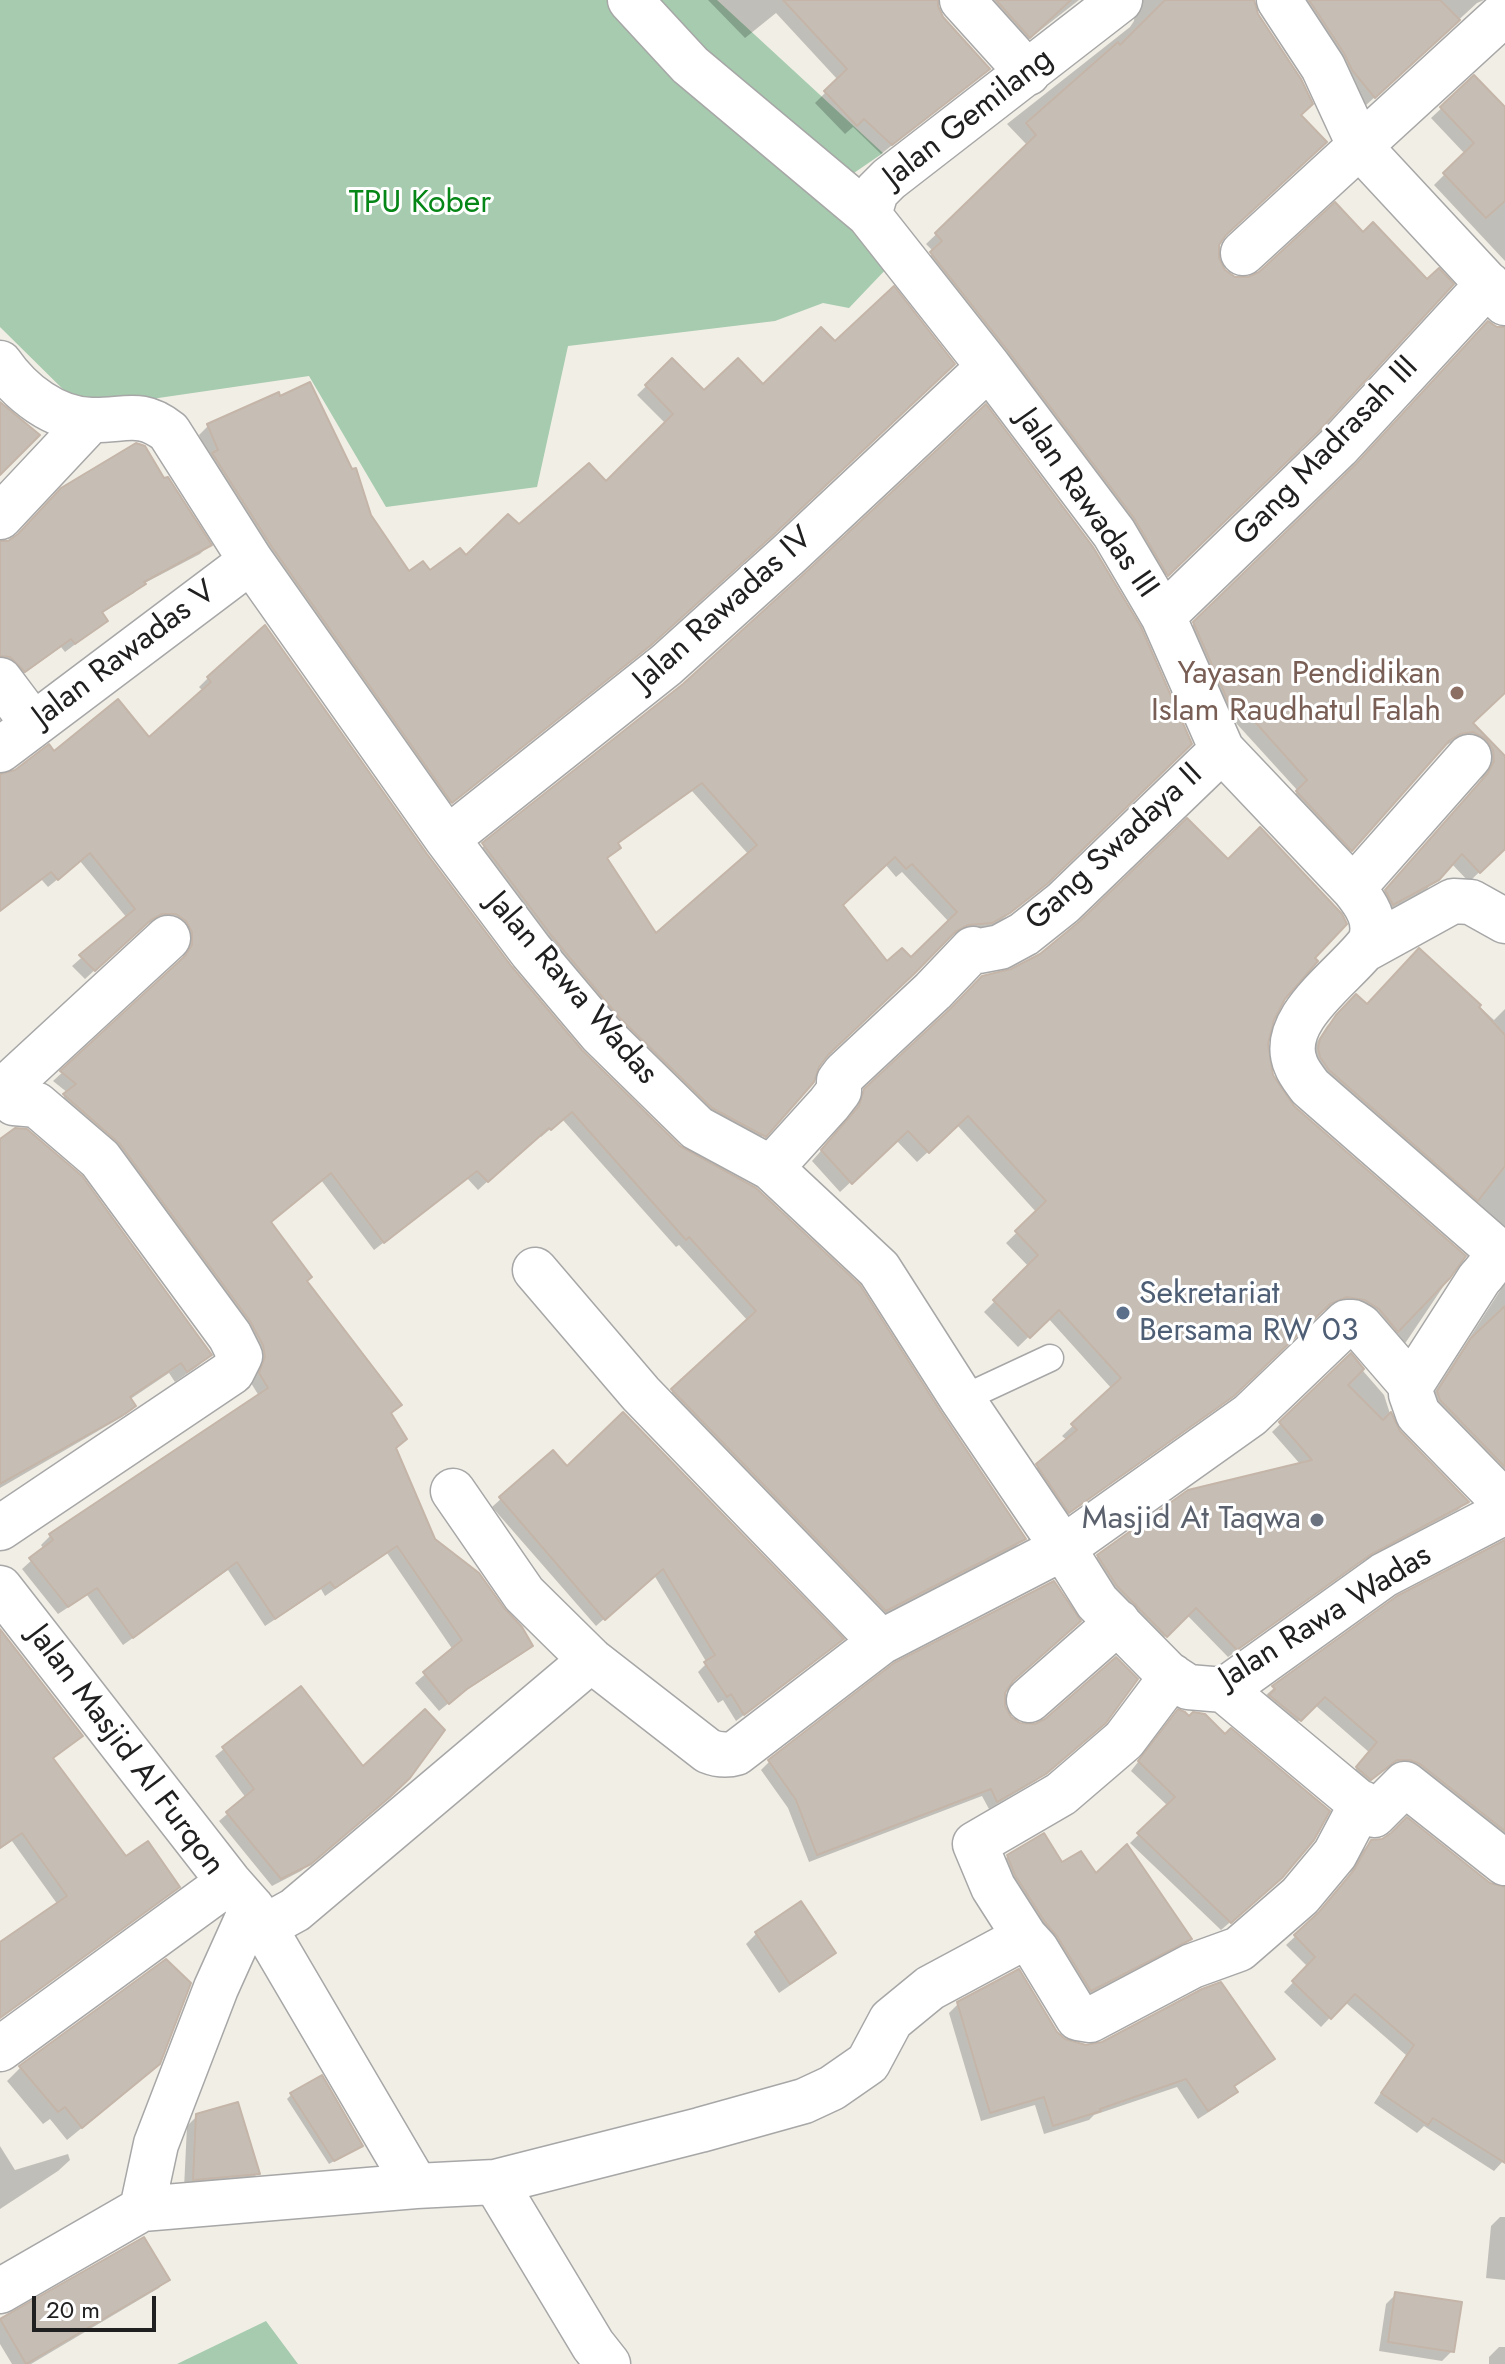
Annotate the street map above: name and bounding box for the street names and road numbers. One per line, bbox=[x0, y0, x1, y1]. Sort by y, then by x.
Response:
street label: Jalan Gemilang bbox=[877, 41, 1061, 197]
street label: Gang Madrasah III bbox=[1227, 349, 1427, 555]
street label: Jalan Rawadas III bbox=[1007, 402, 1165, 606]
street label: Jalan Rawadas IV bbox=[627, 520, 821, 700]
street label: Jalan Rawadas V bbox=[26, 574, 224, 736]
street label: Gang Swadaya II bbox=[1019, 756, 1211, 940]
street label: Jalan Rawa Wadas bbox=[477, 885, 665, 1093]
street label: Jalan Rawa Wadas bbox=[1213, 1537, 1439, 1699]
street label: Jalan Masjid Al Furqon bbox=[18, 1618, 232, 1884]

